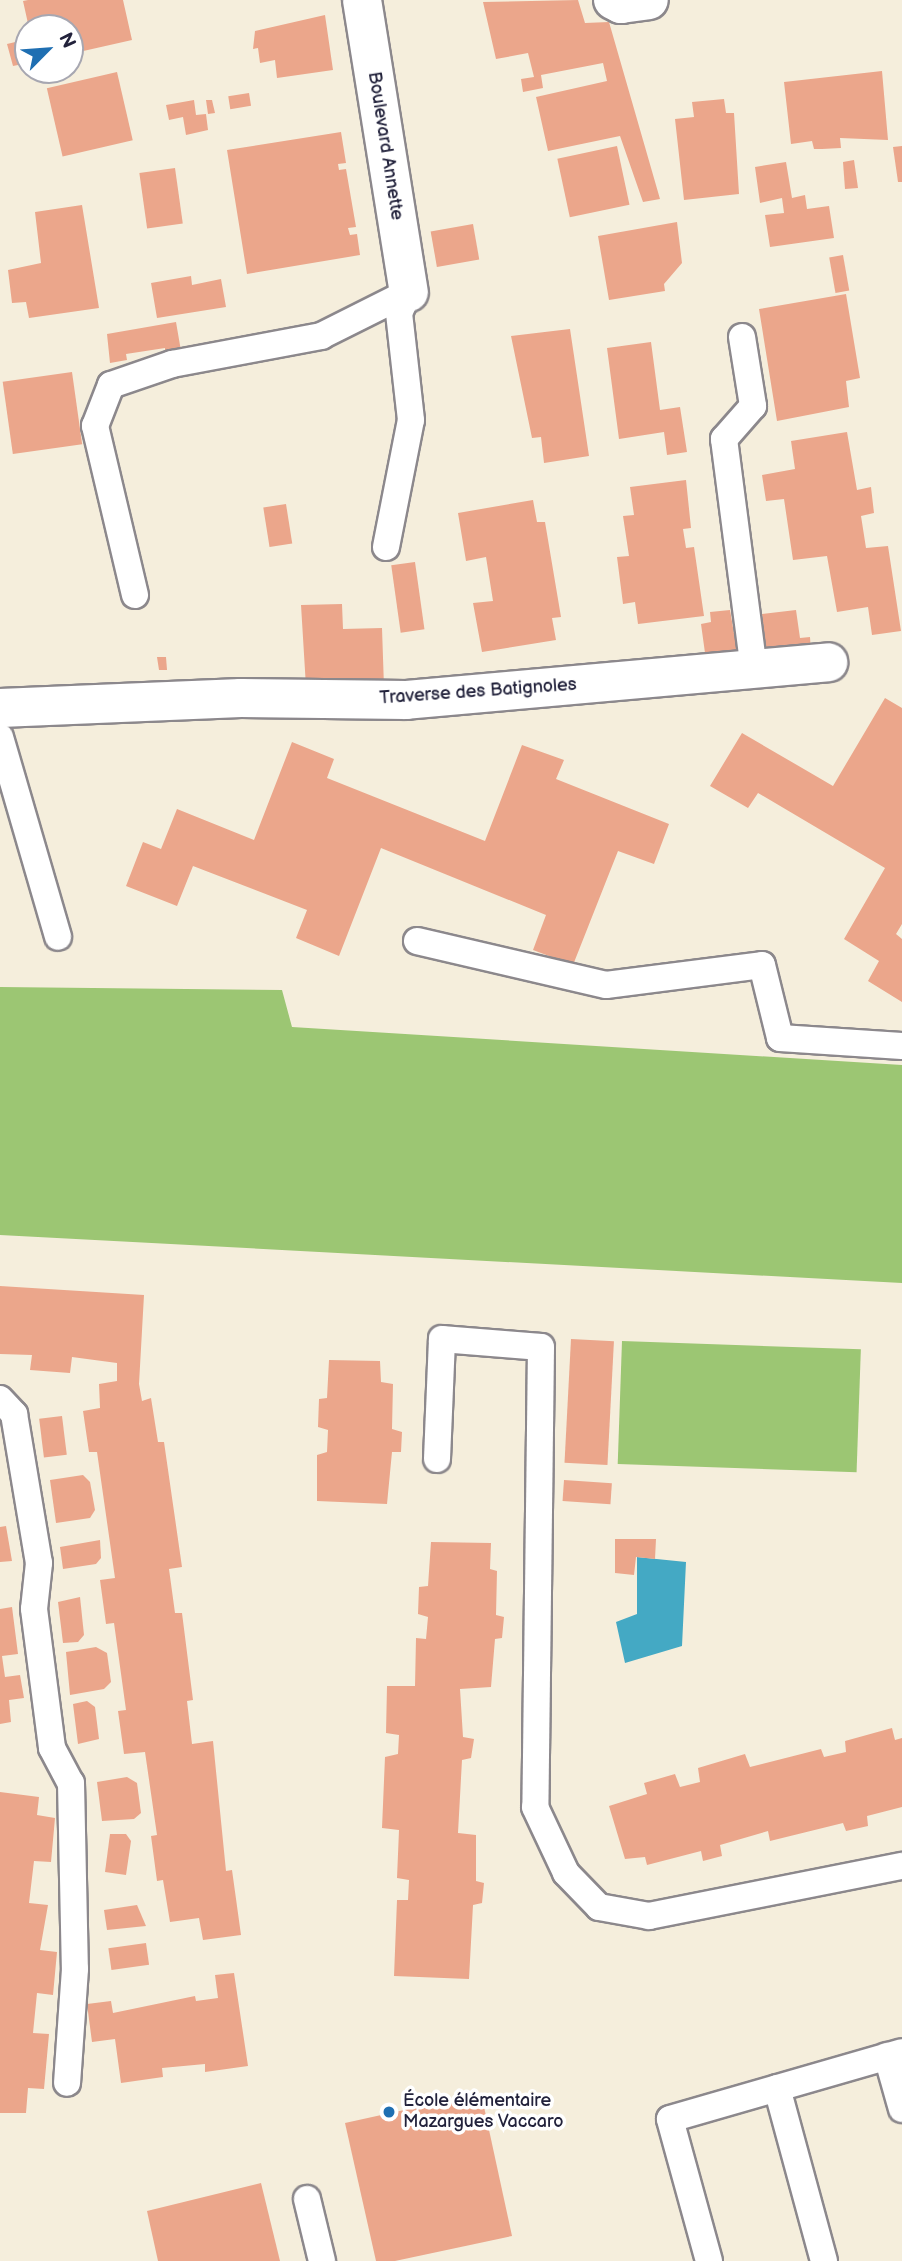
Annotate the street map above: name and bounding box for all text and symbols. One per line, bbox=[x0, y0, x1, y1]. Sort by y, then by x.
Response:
north arrow bbox=[14, 14, 84, 84]
text: N bbox=[53, 29, 80, 52]
street label: Boulevard Annette bbox=[363, 70, 407, 222]
street label: Traverse des Batignoles bbox=[379, 674, 577, 710]
place label: École élémentaire Mazargues Vaccaro bbox=[403, 2091, 564, 2134]
marker: École élémentaire Mazargues Vaccaro bbox=[381, 2104, 397, 2120]

